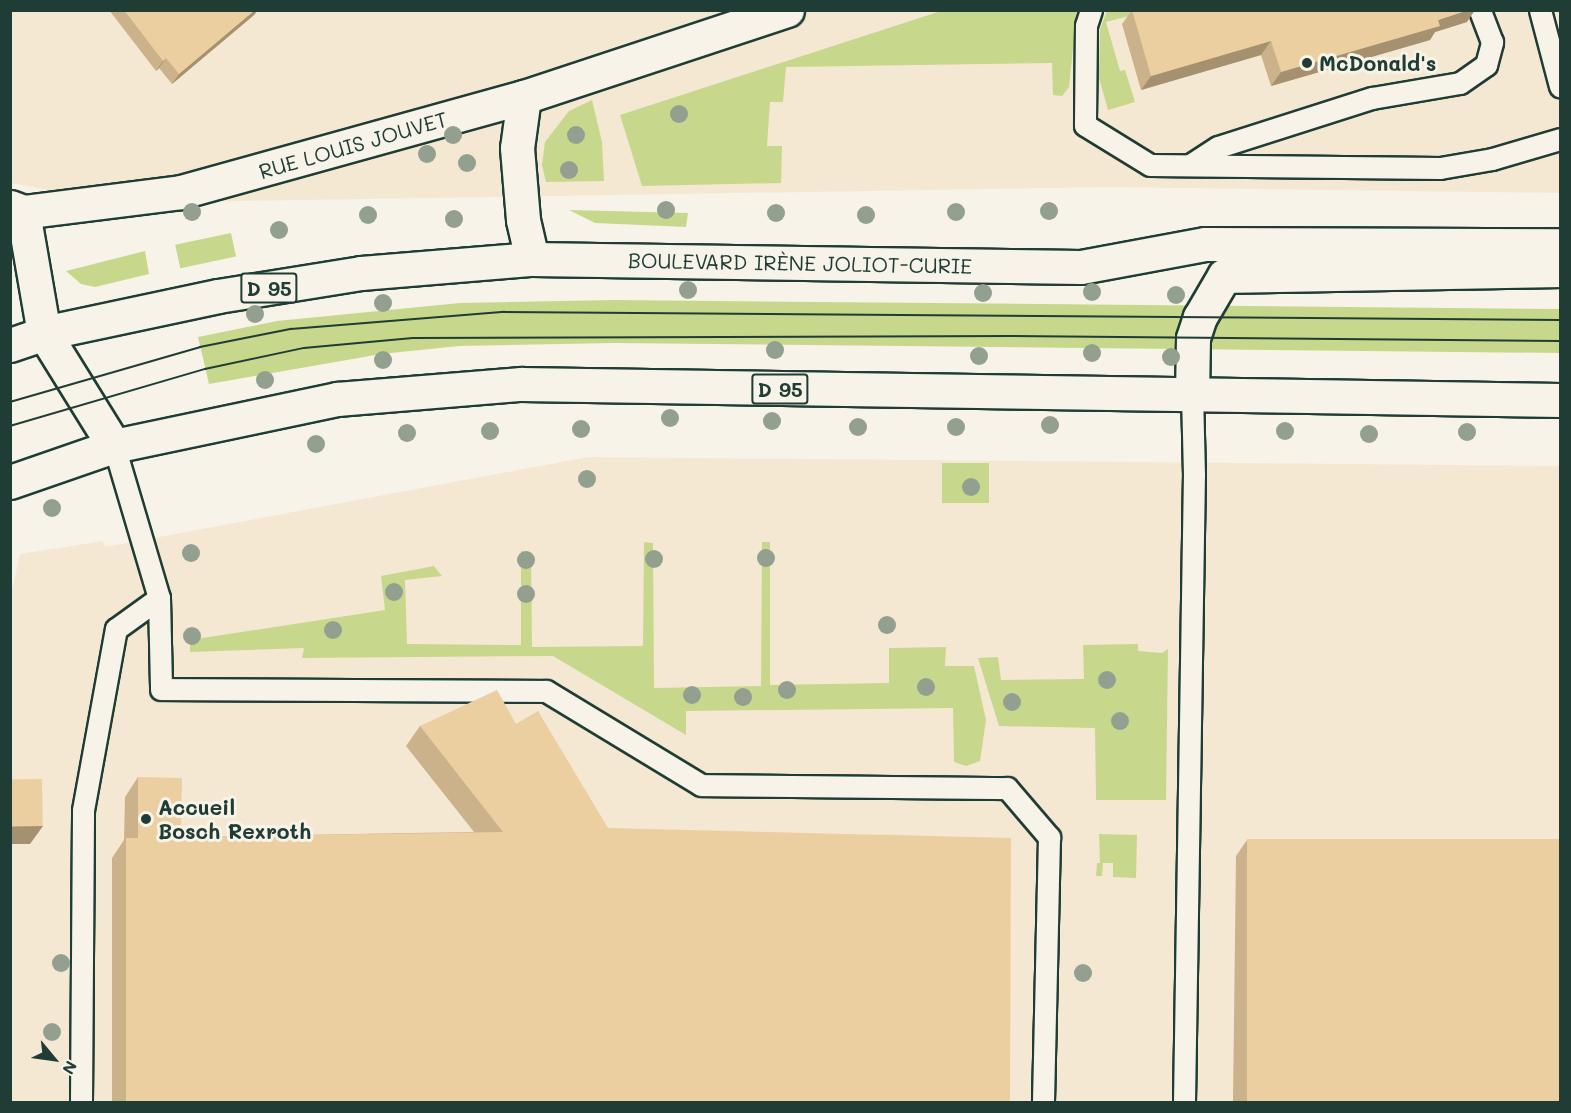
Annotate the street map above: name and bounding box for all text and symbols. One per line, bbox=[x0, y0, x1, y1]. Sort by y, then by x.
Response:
place label: McDonald's bbox=[1319, 50, 1436, 76]
marker: McDonald's bbox=[1300, 56, 1314, 70]
street label: RUE LOUIS JOUVET bbox=[256, 106, 450, 184]
street label: BOULEVARD IRÈNE JOLIOT-CURIE bbox=[628, 247, 972, 279]
road number: D 95 bbox=[239, 271, 299, 305]
road number: D 95 bbox=[750, 372, 810, 406]
place label: Accueil Bosch Rexroth bbox=[158, 794, 311, 844]
marker: Accueil Bosch Rexroth bbox=[139, 812, 153, 826]
north arrow bbox=[24, 1029, 84, 1089]
text: N bbox=[58, 1058, 82, 1078]

